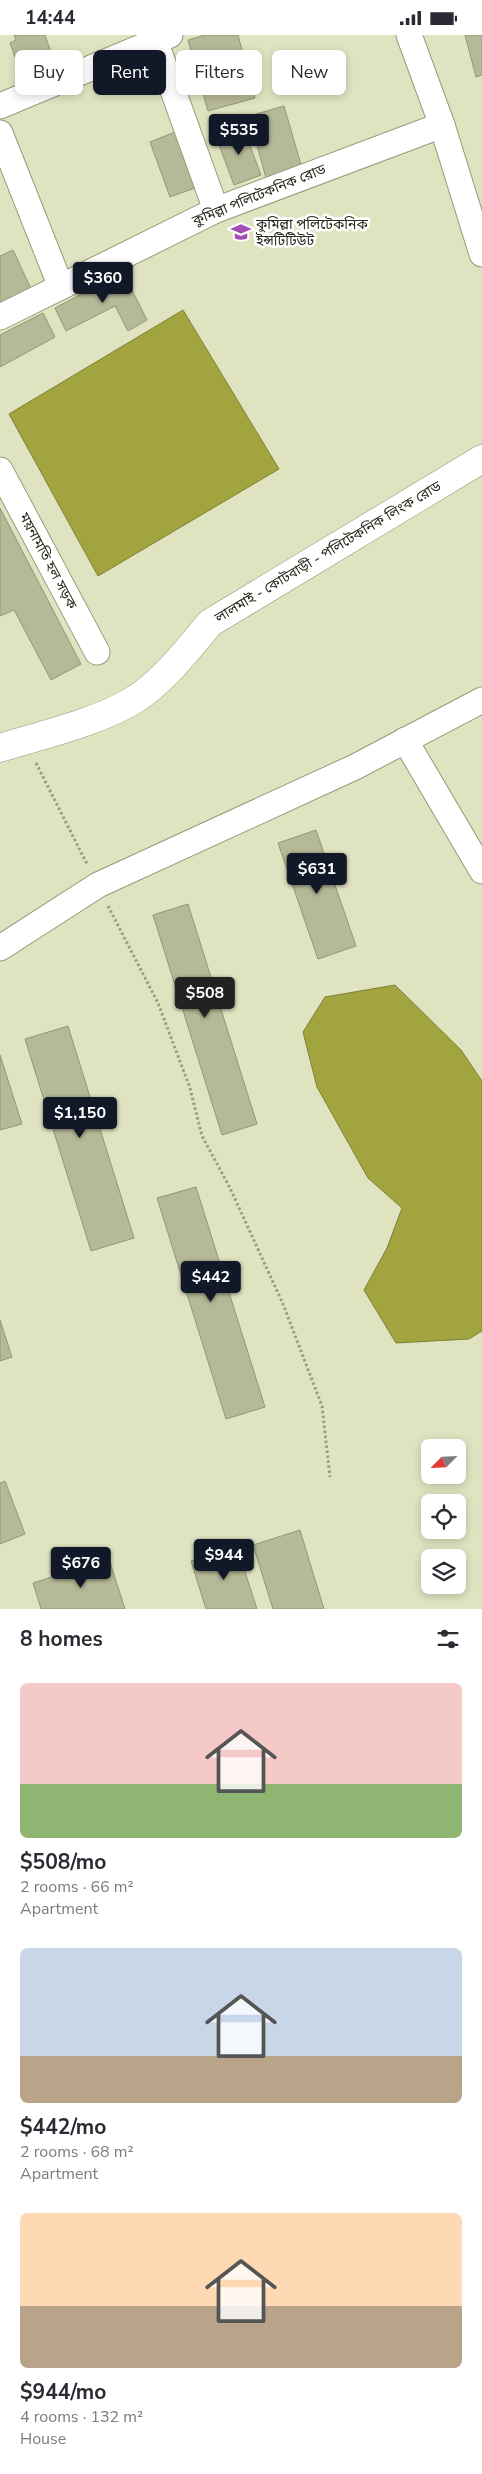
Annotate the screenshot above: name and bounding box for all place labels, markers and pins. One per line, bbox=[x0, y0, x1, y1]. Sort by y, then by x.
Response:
pin: $535 bbox=[209, 113, 269, 156]
place label: কুমিল্লা পলিটেকনিক ইন্সটিটিউট bbox=[255, 215, 368, 250]
school or university icon: কুমিল্লা পলিটেকনিক ইন্সটিটিউট bbox=[230, 221, 252, 243]
pin: $360 bbox=[73, 261, 133, 304]
pin: $631 bbox=[287, 853, 347, 895]
pin: $508 bbox=[175, 977, 235, 1019]
pin: $1,150 bbox=[39, 1097, 121, 1139]
pin: $442 bbox=[181, 1261, 241, 1303]
pin: $944 bbox=[194, 1539, 254, 1581]
pin: $676 bbox=[51, 1547, 111, 1589]

